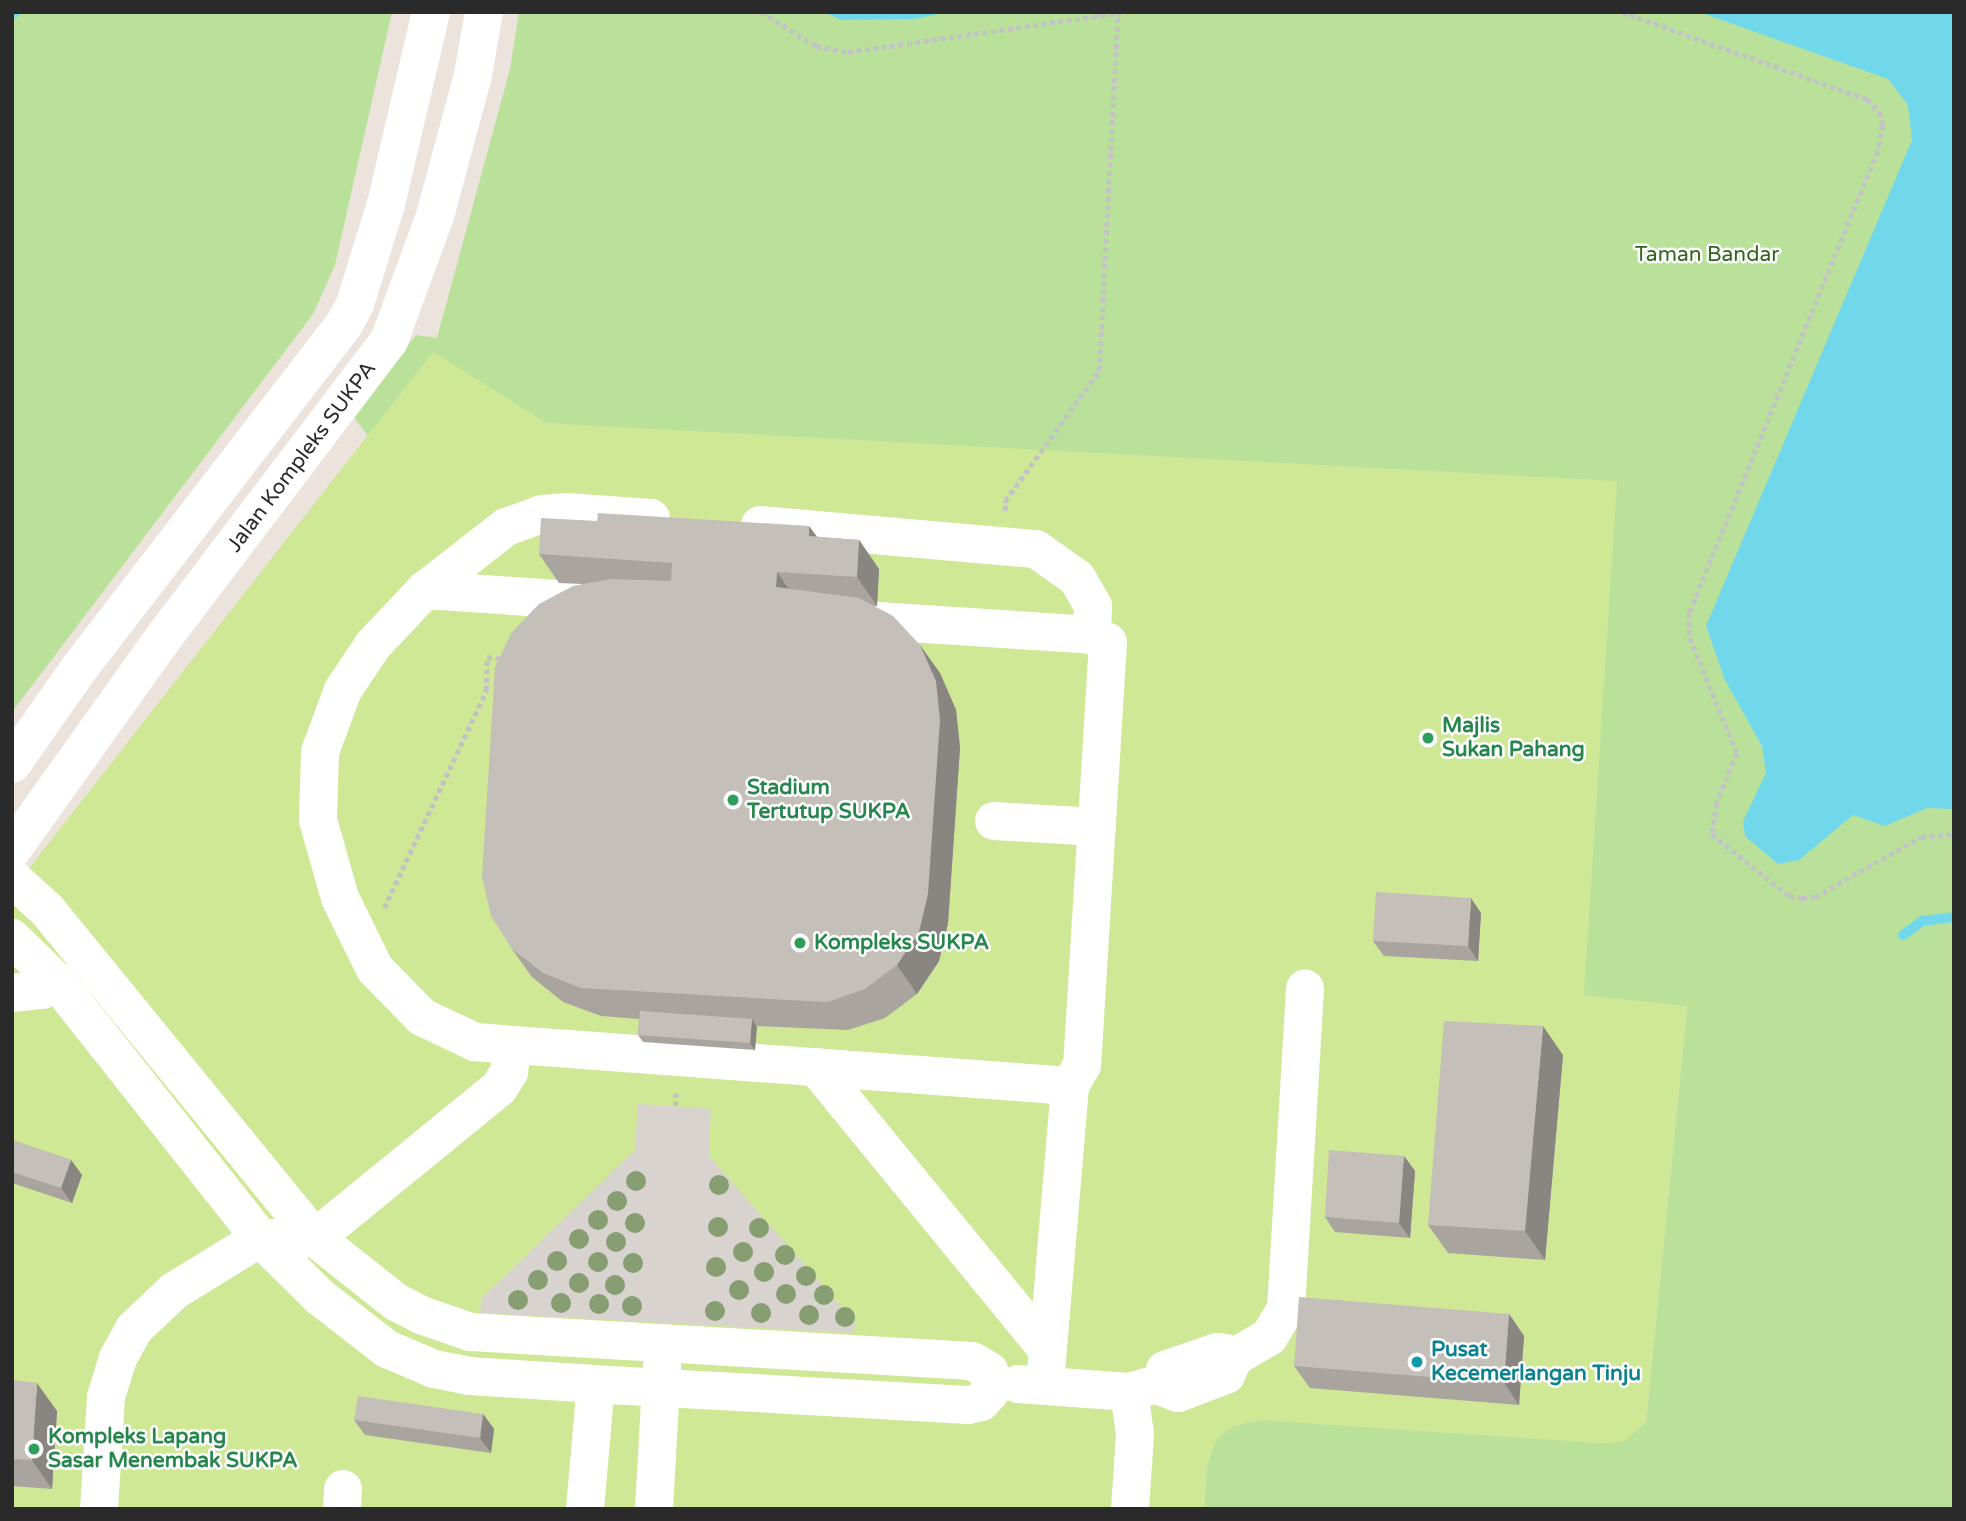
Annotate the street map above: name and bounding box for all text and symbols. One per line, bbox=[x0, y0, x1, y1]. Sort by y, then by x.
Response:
park label: Taman Bandar bbox=[1635, 242, 1779, 268]
street label: Jalan Kompleks SUKPA bbox=[222, 357, 382, 557]
place label: Majlis Sukan Pahang bbox=[1442, 713, 1585, 763]
marker: Majlis Sukan Pahang bbox=[1420, 730, 1436, 746]
place label: Stadium Tertutup SUKPA bbox=[747, 775, 910, 825]
marker: Stadium Tertutup SUKPA bbox=[725, 792, 741, 808]
place label: Kompleks SUKPA bbox=[814, 930, 989, 956]
marker: Kompleks SUKPA bbox=[792, 935, 808, 951]
place label: Pusat Kecemerlangan Tinju bbox=[1431, 1337, 1641, 1387]
marker: Pusat Kecemerlangan Tinju bbox=[1409, 1354, 1425, 1370]
place label: Kompleks Lapang Sasar Menembak SUKPA bbox=[48, 1424, 298, 1474]
marker: Kompleks Lapang Sasar Menembak SUKPA bbox=[26, 1441, 42, 1457]

